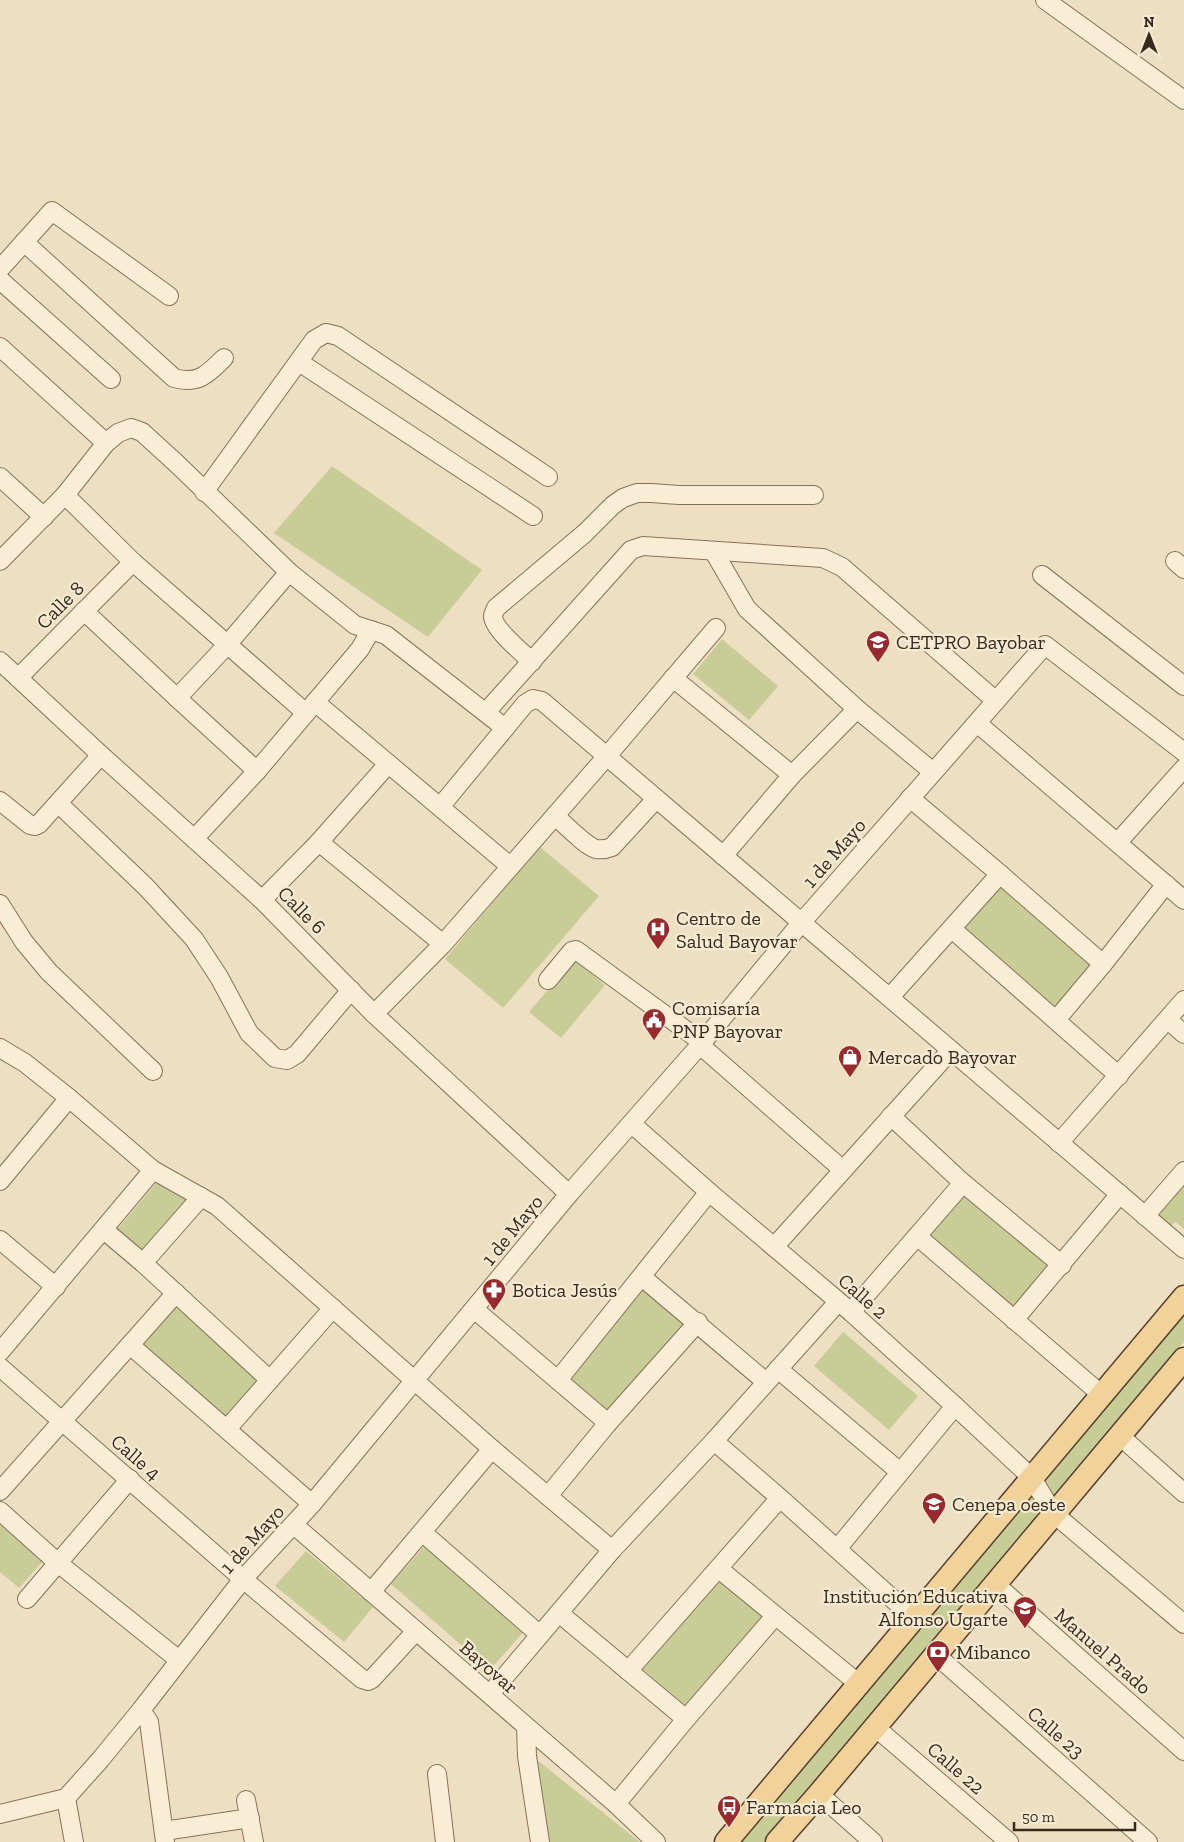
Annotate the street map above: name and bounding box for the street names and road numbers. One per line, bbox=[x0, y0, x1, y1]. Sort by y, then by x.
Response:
street label: Calle 8 bbox=[31, 576, 89, 634]
street label: 1 de Mayo bbox=[797, 813, 871, 893]
street label: Calle 6 bbox=[273, 881, 331, 939]
street label: 1 de Mayo bbox=[476, 1190, 548, 1270]
street label: Calle 2 bbox=[833, 1268, 893, 1324]
street label: Calle 4 bbox=[106, 1429, 166, 1485]
street label: 1 de Mayo bbox=[215, 1500, 289, 1578]
street label: Manuel Prado bbox=[1050, 1603, 1156, 1699]
street label: Bayovar bbox=[455, 1635, 523, 1699]
street label: Calle 23 bbox=[1023, 1701, 1089, 1763]
street label: Calle 22 bbox=[923, 1737, 989, 1799]

